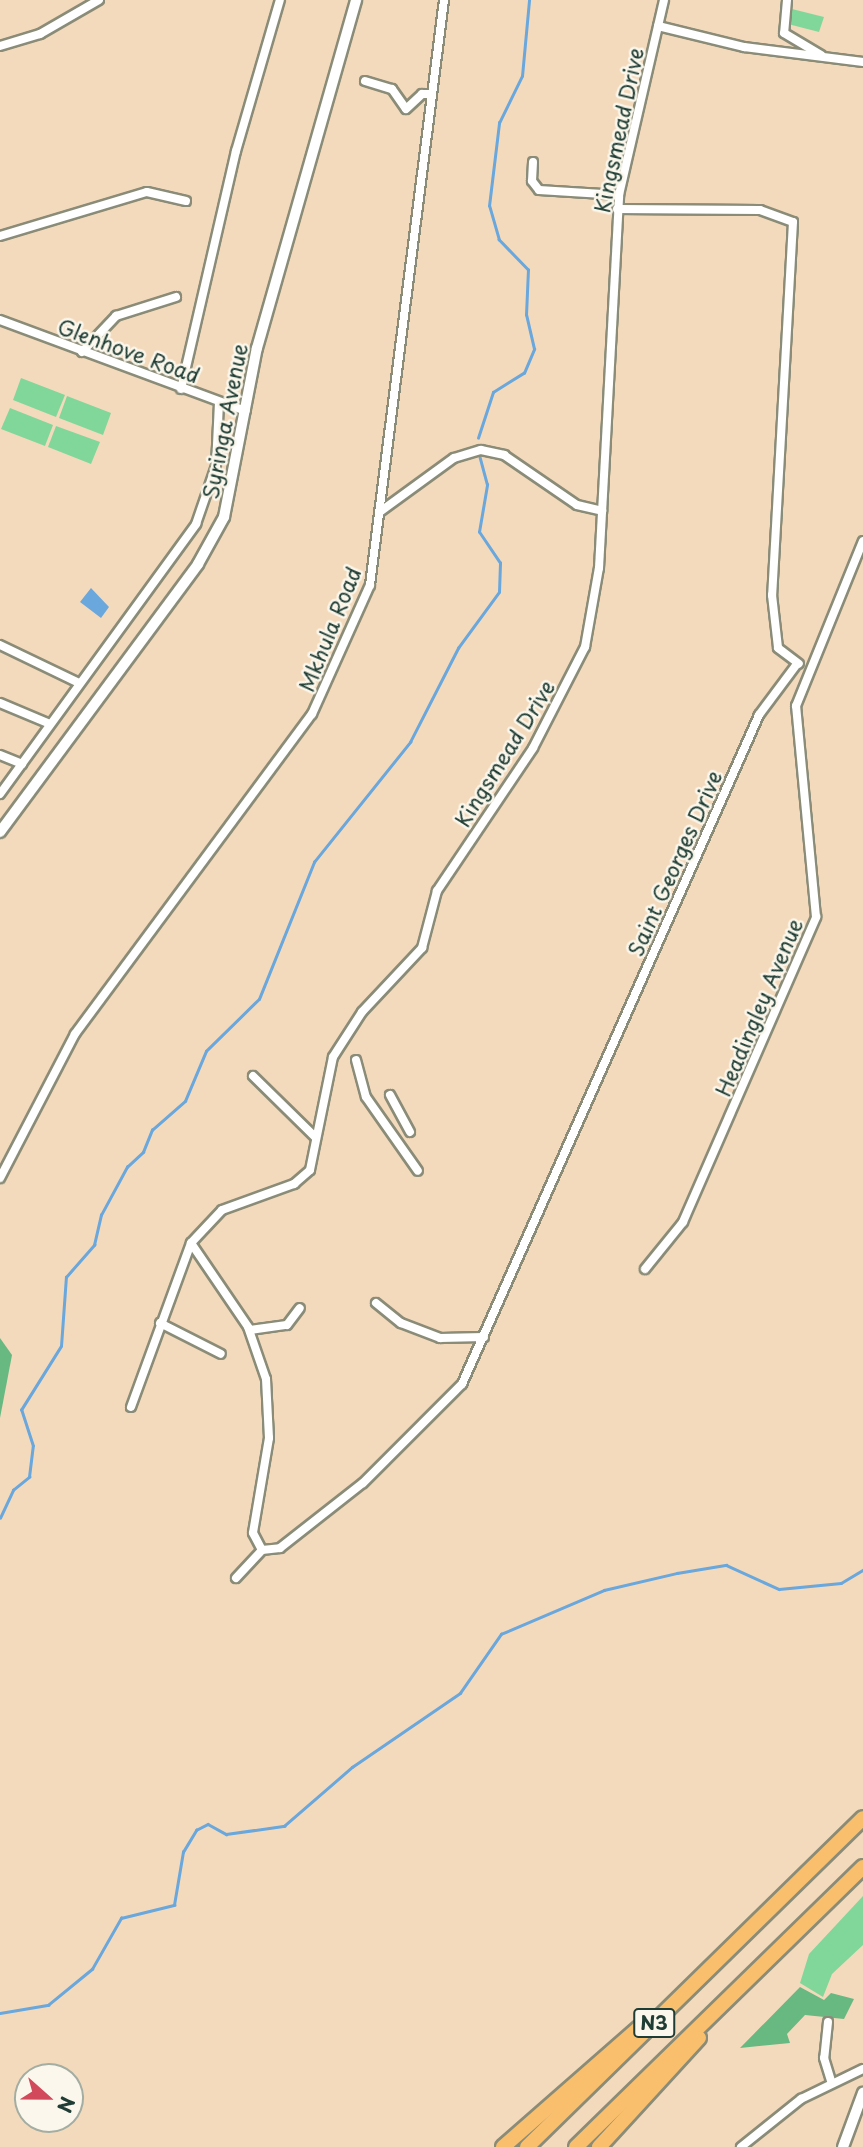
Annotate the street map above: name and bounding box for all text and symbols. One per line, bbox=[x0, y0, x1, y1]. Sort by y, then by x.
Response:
street label: Kingsmead Drive bbox=[588, 44, 648, 216]
street label: Glenhove Road bbox=[55, 313, 203, 387]
street label: Syringa Avenue bbox=[197, 341, 251, 501]
street label: Mkhula Road bbox=[293, 563, 365, 695]
street label: Kingsmead Drive bbox=[448, 674, 560, 832]
street label: Saint Georges Drive bbox=[621, 766, 727, 960]
street label: Headingley Avenue bbox=[709, 914, 807, 1100]
road number: N3 bbox=[633, 2008, 675, 2038]
north arrow bbox=[14, 2063, 84, 2133]
text: N bbox=[51, 2093, 83, 2117]

